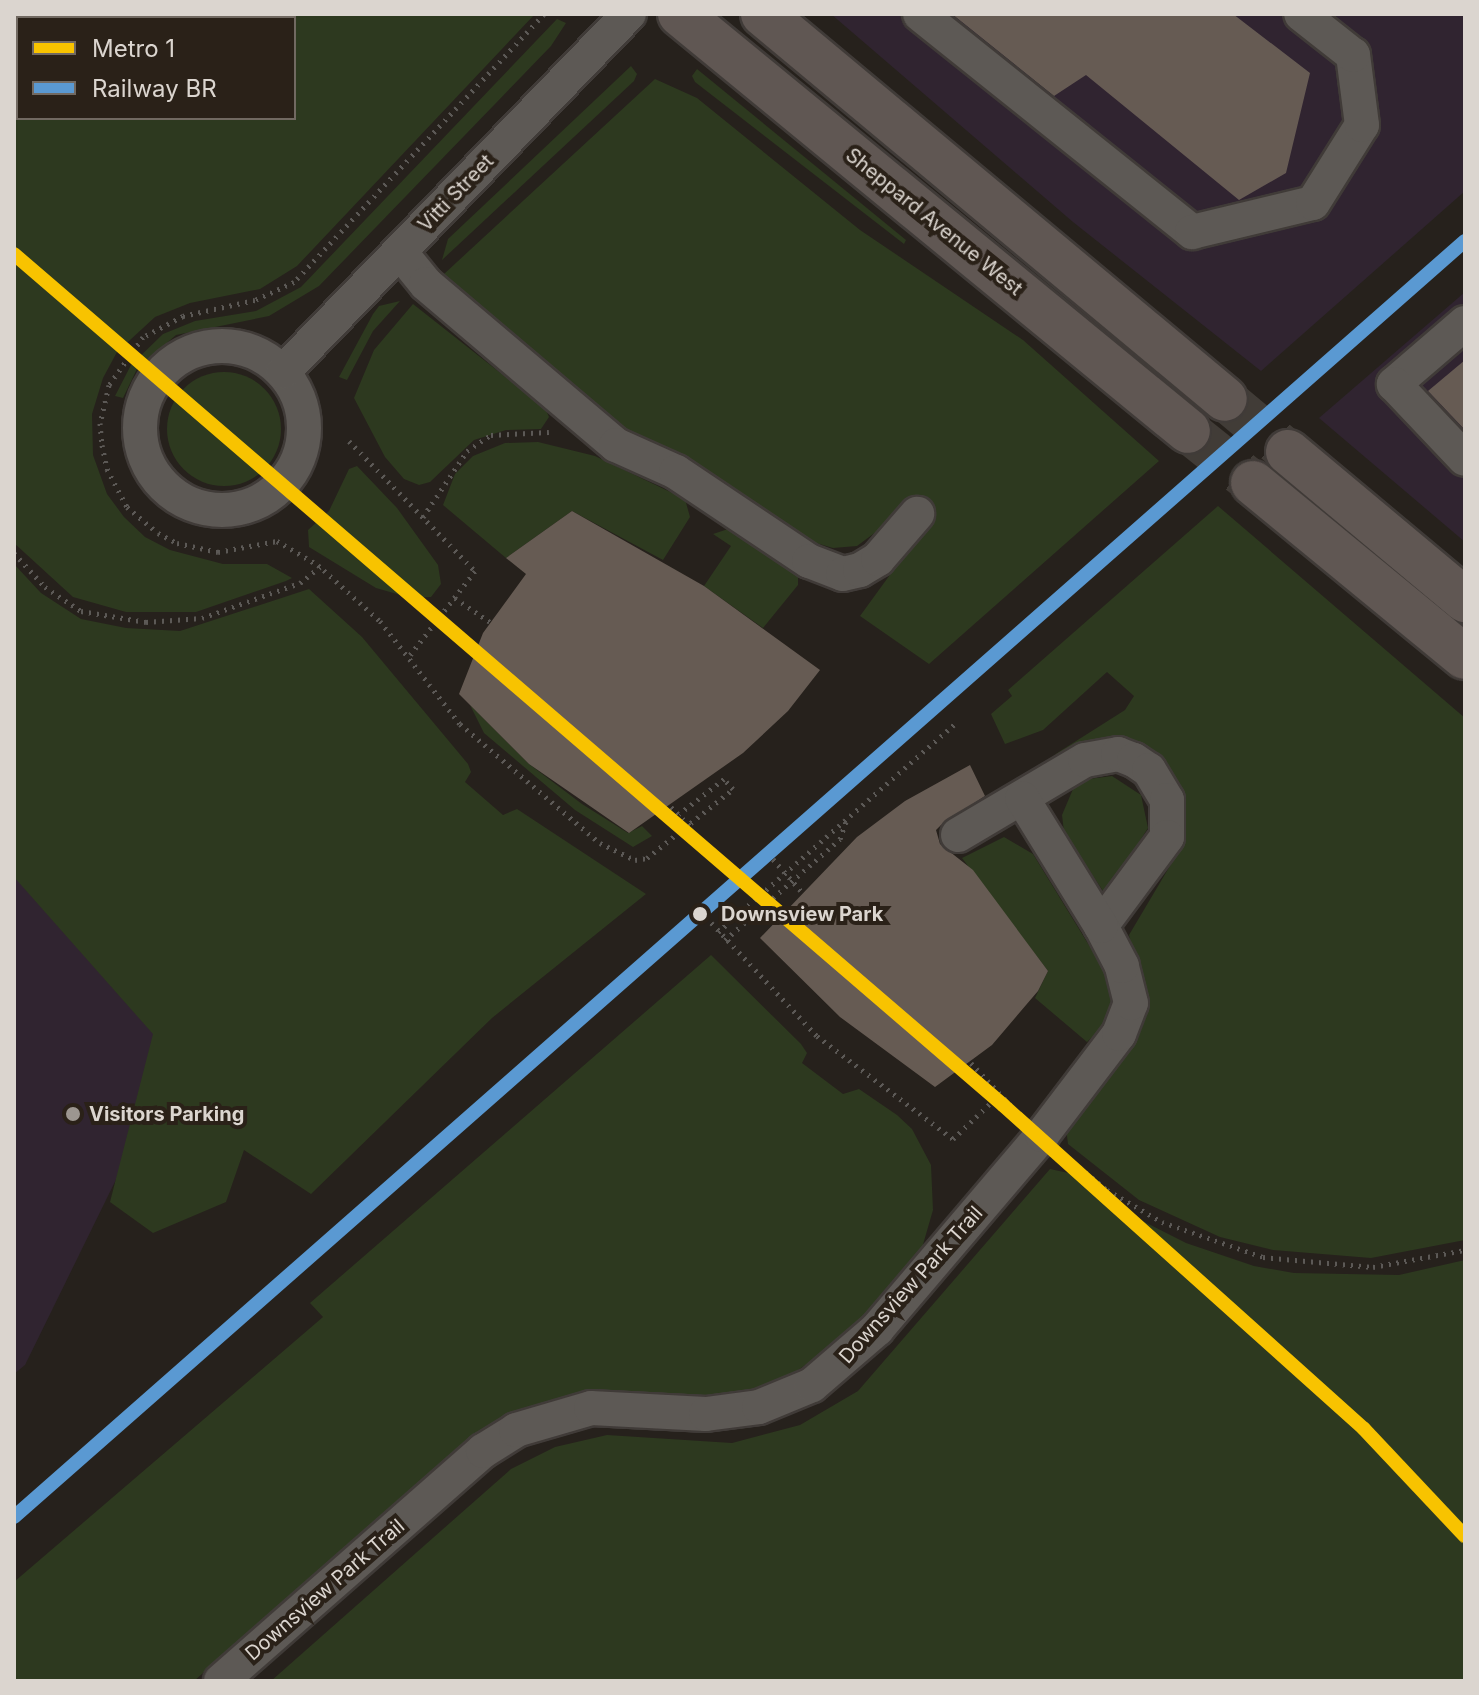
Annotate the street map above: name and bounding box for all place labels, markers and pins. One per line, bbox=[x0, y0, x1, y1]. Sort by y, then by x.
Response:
marker: Downsview Park bbox=[686, 900, 714, 928]
place label: Downsview Park bbox=[721, 902, 883, 926]
place label: Visitors Parking bbox=[89, 1102, 244, 1126]
marker: Visitors Parking bbox=[64, 1105, 82, 1123]

